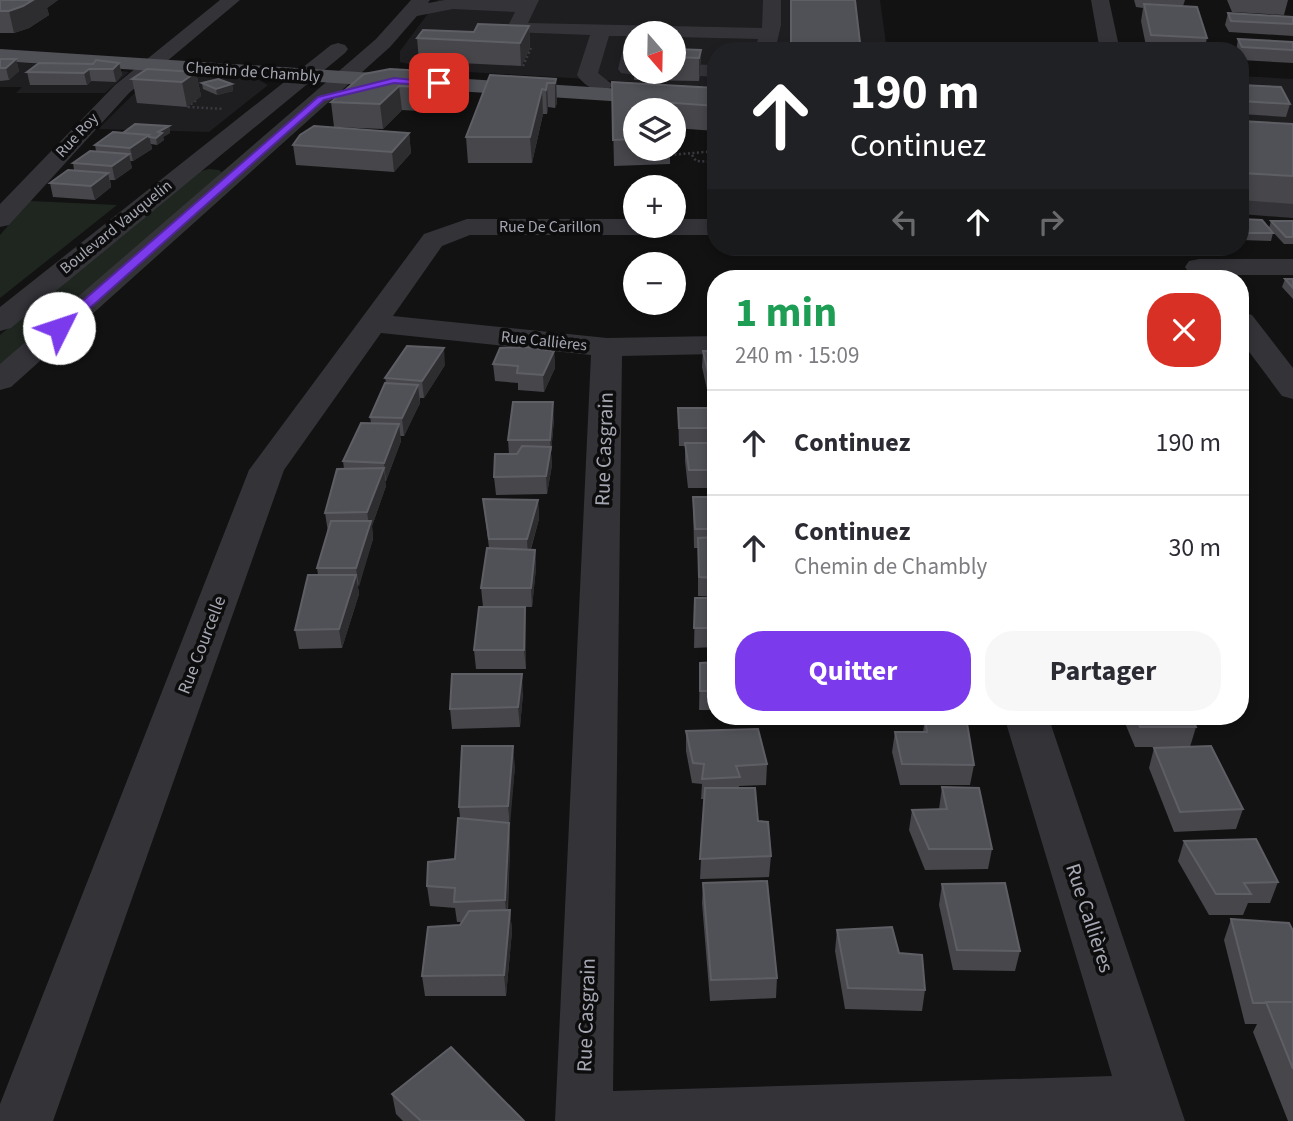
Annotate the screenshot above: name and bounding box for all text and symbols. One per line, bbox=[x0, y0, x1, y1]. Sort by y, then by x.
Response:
north arrow bbox=[623, 21, 686, 84]
map controls bbox=[623, 21, 686, 315]
pin bbox=[409, 53, 469, 113]
street label: Chemin de Chambly bbox=[185, 56, 321, 88]
text: 190 m bbox=[850, 58, 979, 128]
icon: arrive bbox=[420, 64, 458, 102]
icon: ahead bbox=[735, 70, 826, 161]
button: layers bbox=[623, 98, 686, 161]
street label: Rue Roy bbox=[51, 107, 104, 162]
text: Continuez bbox=[850, 123, 986, 169]
street label: Boulevard Vauquelin bbox=[55, 175, 177, 279]
button: + bbox=[623, 175, 686, 238]
icon: left bbox=[886, 203, 924, 241]
icon: ahead bbox=[959, 203, 997, 241]
icon: right bbox=[1032, 203, 1070, 241]
street label: Rue De Carillon bbox=[499, 216, 601, 238]
button: − bbox=[623, 252, 686, 315]
text: 1 min bbox=[735, 283, 837, 343]
position arrow bbox=[22, 291, 96, 365]
button: close bbox=[1147, 293, 1221, 367]
street label: Rue Callières bbox=[500, 326, 588, 356]
text: 240 m · 15:09 bbox=[735, 339, 859, 372]
street label: Rue Casgrain bbox=[587, 392, 621, 506]
icon: ahead bbox=[735, 424, 773, 462]
text: Continuez bbox=[794, 424, 910, 461]
text: 190 m bbox=[1155, 424, 1221, 461]
text: Continuez bbox=[794, 513, 910, 550]
icon: ahead bbox=[735, 529, 773, 567]
text: 30 m bbox=[1168, 529, 1221, 566]
text: Chemin de Chambly bbox=[794, 550, 987, 583]
street label: Rue Courcelle bbox=[172, 592, 232, 698]
button: Quitter bbox=[735, 631, 971, 711]
button: Partager bbox=[985, 631, 1221, 711]
street label: Rue Callières bbox=[1058, 860, 1122, 977]
street label: Rue Casgrain bbox=[569, 958, 603, 1072]

